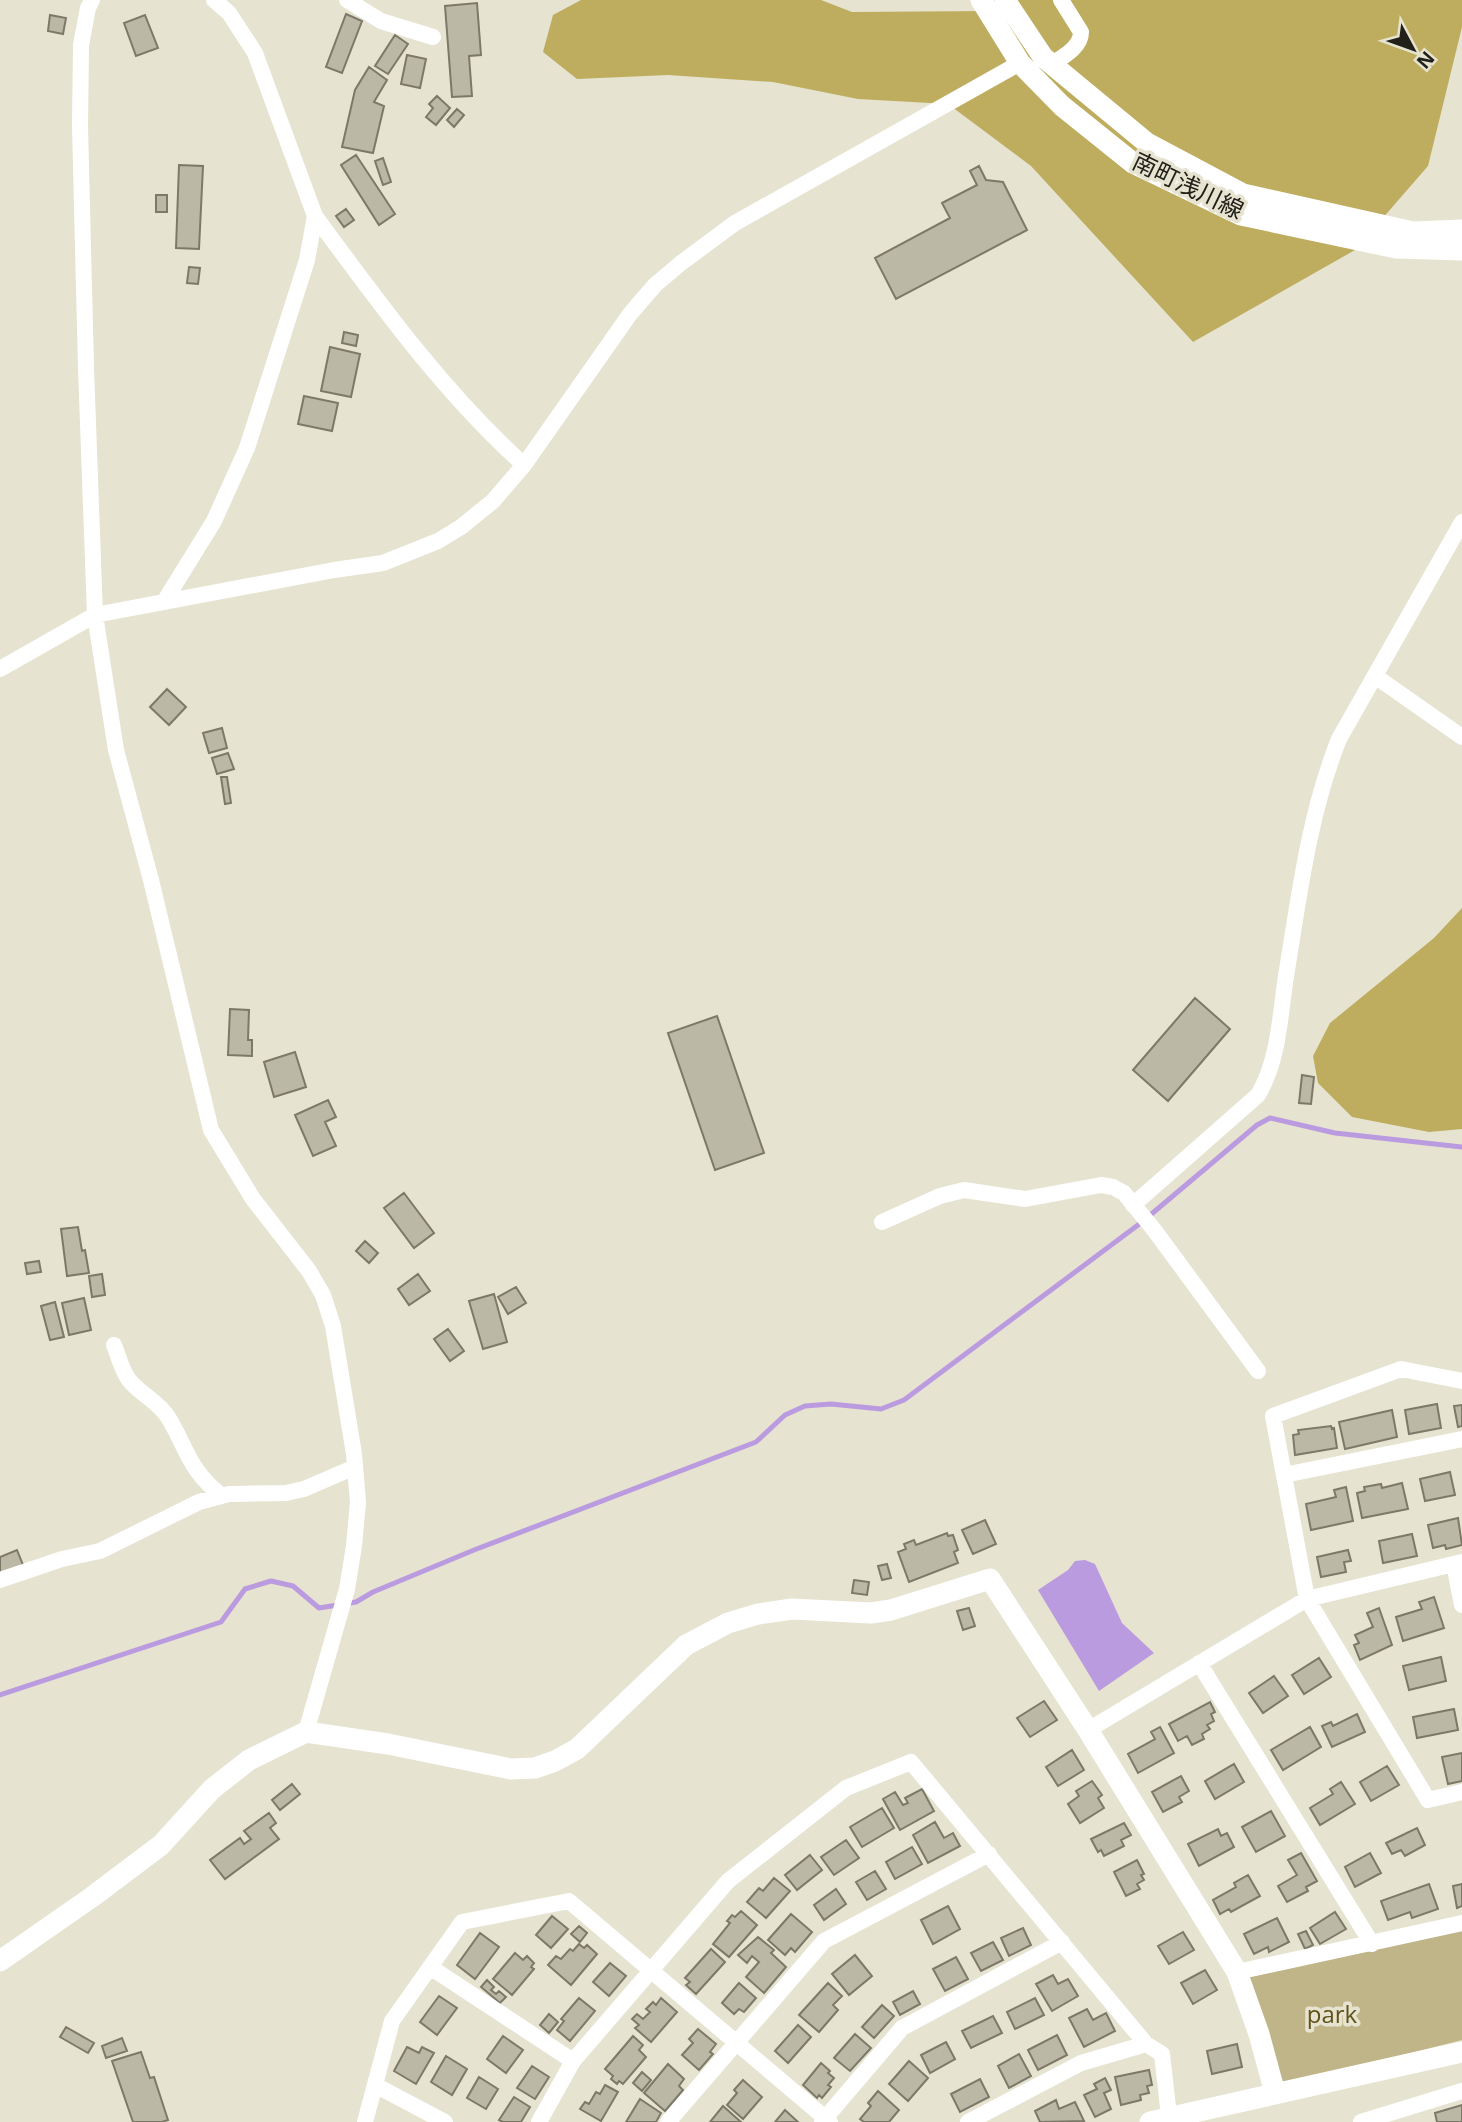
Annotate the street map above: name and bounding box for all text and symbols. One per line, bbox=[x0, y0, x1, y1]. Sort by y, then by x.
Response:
north arrow bbox=[1378, 14, 1448, 84]
text: N bbox=[1411, 46, 1441, 75]
street label: 南町浅川線 bbox=[1127, 144, 1250, 226]
park label: park bbox=[1307, 1997, 1358, 2030]

